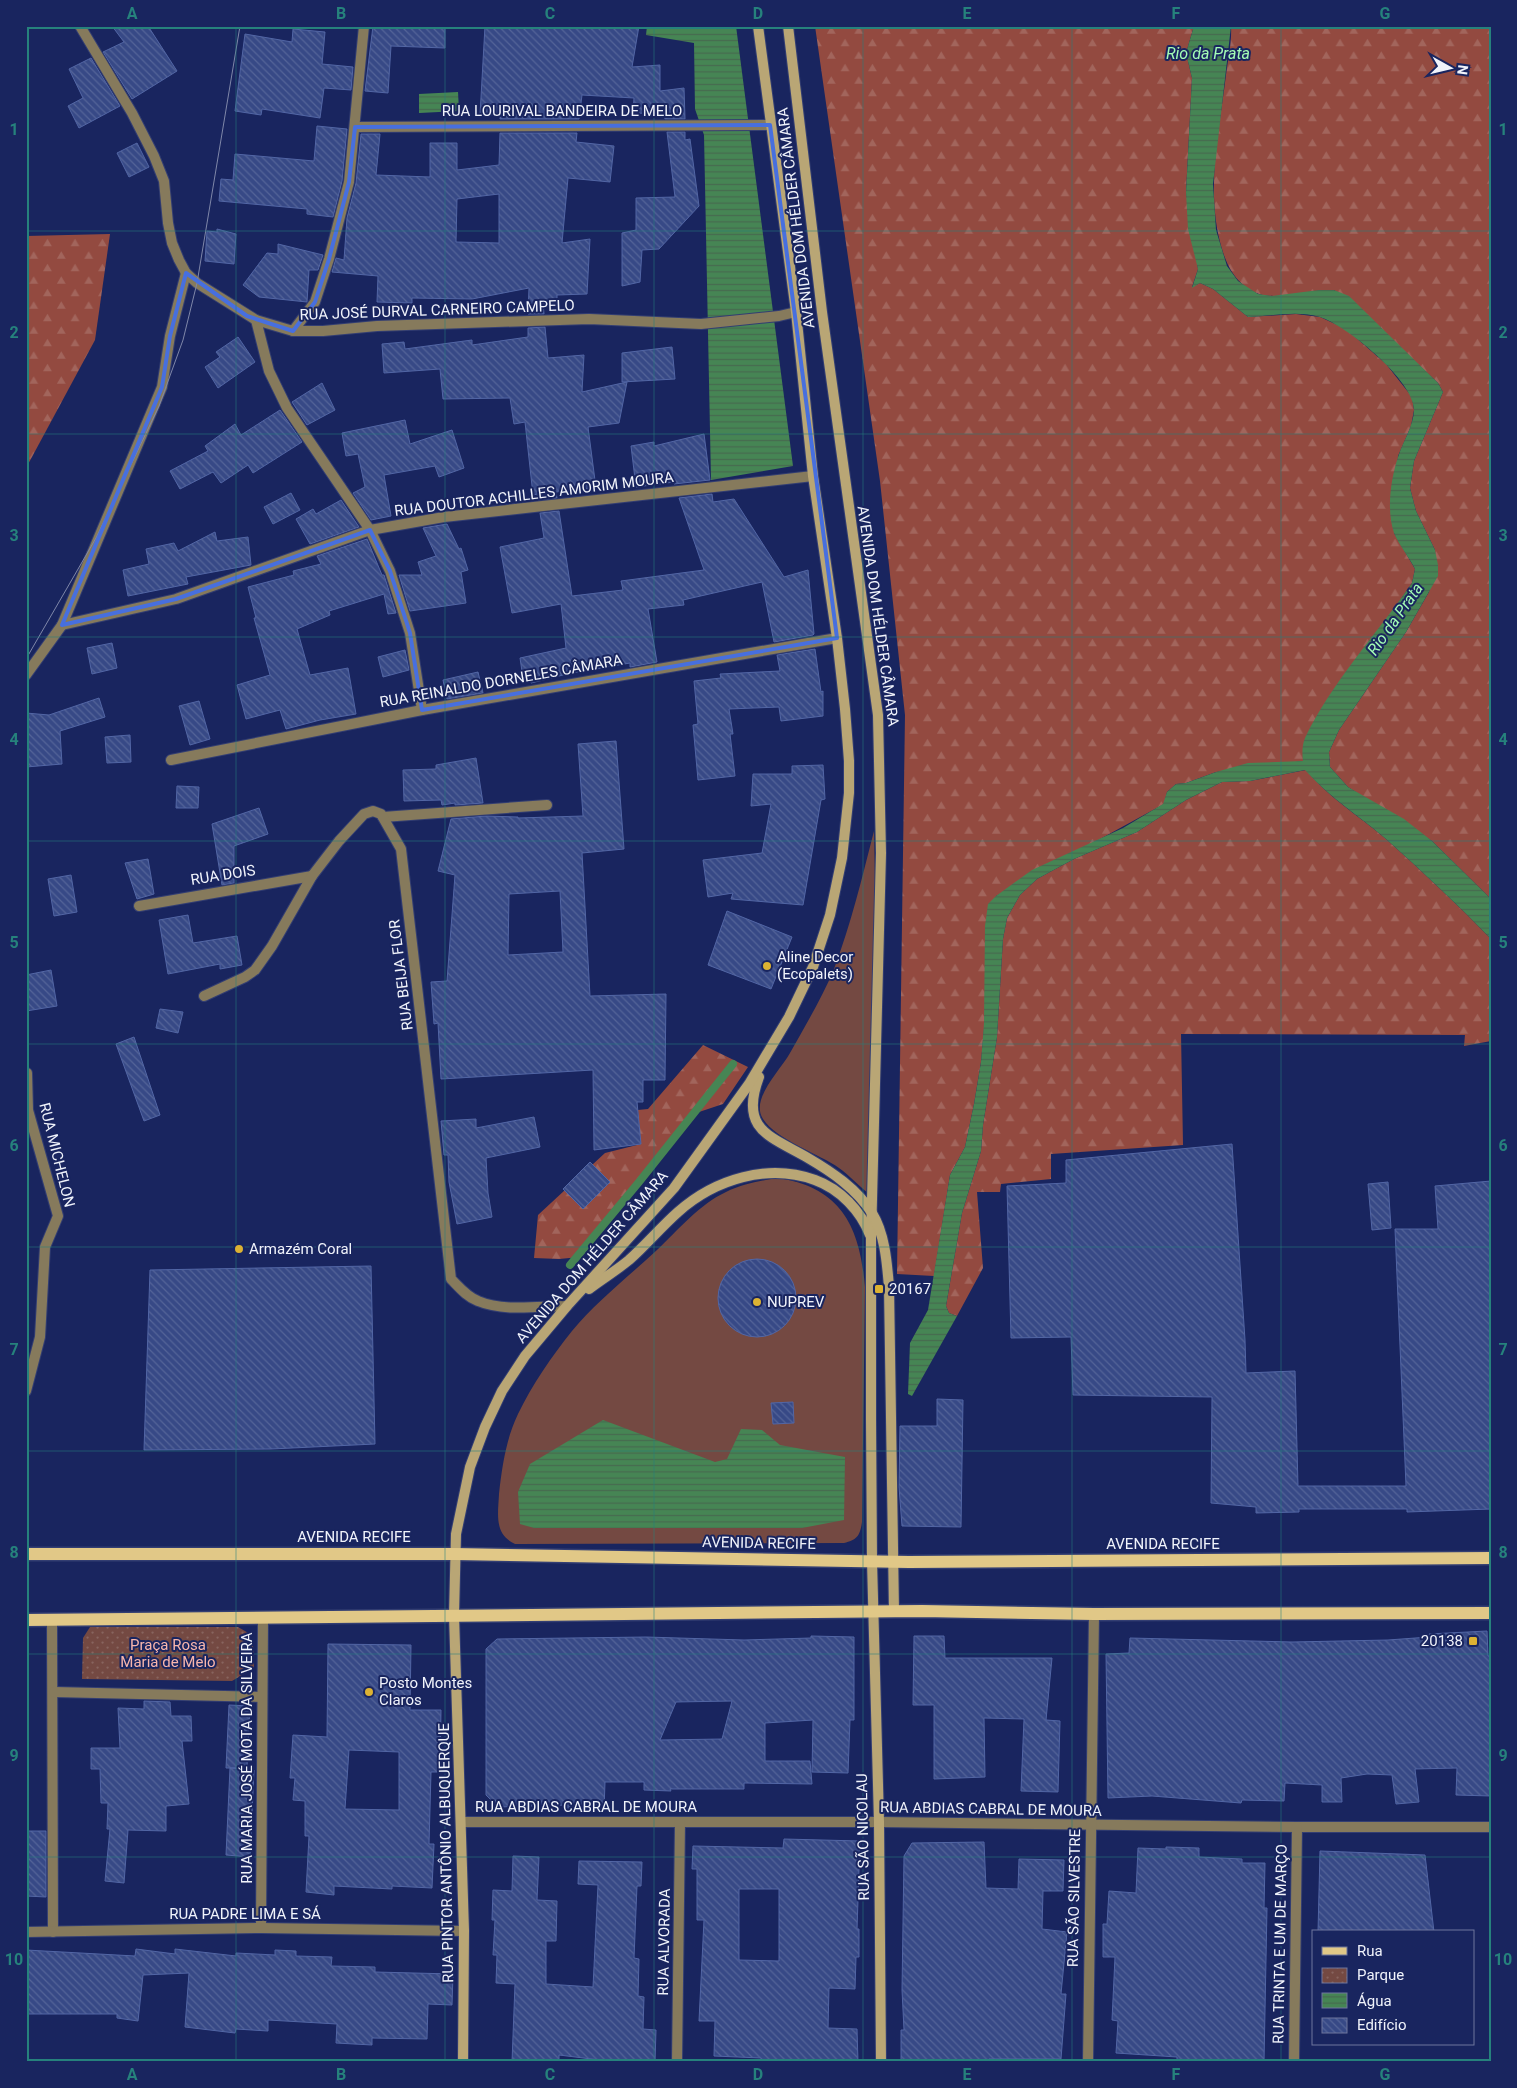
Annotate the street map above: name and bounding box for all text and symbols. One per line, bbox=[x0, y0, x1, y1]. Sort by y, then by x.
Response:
text: A bbox=[127, 4, 138, 23]
text: B bbox=[336, 4, 346, 23]
text: C bbox=[545, 4, 555, 23]
text: D bbox=[753, 4, 763, 23]
text: E bbox=[963, 4, 972, 23]
text: F bbox=[1172, 4, 1181, 23]
text: G bbox=[1380, 4, 1391, 23]
north arrow bbox=[1424, 42, 1474, 92]
water label: Rio da Prata bbox=[1166, 44, 1250, 63]
text: N bbox=[1454, 64, 1471, 76]
street label: RUA LOURIVAL BANDEIRA DE MELO bbox=[442, 102, 682, 120]
street label: AVENIDA DOM HÉLDER CÂMARA bbox=[773, 106, 818, 329]
text: 1 bbox=[9, 120, 19, 139]
text: 1 bbox=[1498, 120, 1508, 139]
street label: RUA JOSÉ DURVAL CARNEIRO CAMPELO bbox=[299, 296, 575, 324]
text: 2 bbox=[9, 323, 19, 342]
text: 2 bbox=[1498, 323, 1508, 342]
street label: RUA DOUTOR ACHILLES AMORIM MOURA bbox=[393, 468, 675, 520]
street label: AVENIDA DOM HÉLDER CÂMARA bbox=[854, 505, 902, 728]
text: 3 bbox=[9, 526, 19, 545]
text: 3 bbox=[1498, 526, 1508, 545]
water label: Rio da Prata bbox=[1363, 579, 1427, 659]
street label: RUA REINALDO DORNELES CÂMARA bbox=[378, 651, 624, 711]
text: 4 bbox=[9, 730, 19, 749]
text: 4 bbox=[1498, 730, 1508, 749]
street label: RUA DOIS bbox=[189, 861, 257, 889]
street label: RUA BEIJA FLOR bbox=[385, 919, 417, 1031]
text: 5 bbox=[9, 933, 19, 952]
text: 5 bbox=[1498, 933, 1508, 952]
place label: Aline Decor (Ecopalets) bbox=[777, 948, 853, 983]
marker: Aline Decor (Ecopalets) bbox=[761, 960, 773, 972]
street label: RUA MICHELON bbox=[35, 1101, 79, 1209]
text: 6 bbox=[9, 1136, 19, 1155]
text: 6 bbox=[1498, 1136, 1508, 1155]
street label: AVENIDA DOM HÉLDER CÂMARA bbox=[512, 1167, 672, 1347]
place label: Armazém Coral bbox=[249, 1240, 352, 1258]
marker: Armazém Coral bbox=[233, 1243, 245, 1255]
place label: 20167 bbox=[889, 1280, 931, 1298]
marker: 20167 bbox=[873, 1283, 885, 1295]
place label: NUPREV bbox=[767, 1293, 825, 1311]
marker: NUPREV bbox=[751, 1296, 763, 1308]
text: 7 bbox=[9, 1340, 19, 1359]
text: 7 bbox=[1498, 1340, 1508, 1359]
street label: AVENIDA RECIFE bbox=[297, 1528, 411, 1546]
street label: AVENIDA RECIFE bbox=[702, 1533, 816, 1553]
street label: AVENIDA RECIFE bbox=[1106, 1535, 1220, 1553]
text: 8 bbox=[9, 1543, 19, 1562]
text: 8 bbox=[1498, 1543, 1508, 1562]
street label: RUA MARIA JOSÉ MOTA DA SILVEIRA bbox=[238, 1632, 256, 1884]
place label: 20138 bbox=[1421, 1632, 1463, 1650]
marker: 20138 bbox=[1467, 1635, 1479, 1647]
park label: Praça Rosa Maria de Melo bbox=[120, 1636, 216, 1671]
place label: Posto Montes Claros bbox=[379, 1674, 472, 1709]
marker: Posto Montes Claros bbox=[363, 1686, 375, 1698]
street label: RUA PINTOR ANTÔNIO ALBUQUERQUE bbox=[435, 1722, 457, 1983]
text: 9 bbox=[9, 1746, 19, 1765]
text: 9 bbox=[1498, 1746, 1508, 1765]
street label: RUA SÃO NICOLAU bbox=[853, 1773, 873, 1901]
street label: RUA ABDIAS CABRAL DE MOURA bbox=[475, 1798, 697, 1816]
street label: RUA ABDIAS CABRAL DE MOURA bbox=[880, 1798, 1102, 1820]
street label: RUA SÃO SILVESTRE bbox=[1064, 1828, 1084, 1967]
street label: RUA TRINTA E UM DE MARÇO bbox=[1269, 1844, 1291, 2044]
street label: RUA ALVORADA bbox=[654, 1888, 674, 1996]
street label: RUA PADRE LIMA E SÁ bbox=[169, 1905, 321, 1923]
legend bbox=[1312, 1930, 1474, 2046]
text: Rua bbox=[1357, 1942, 1383, 1960]
text: 10 bbox=[5, 1950, 23, 1969]
text: 10 bbox=[1494, 1950, 1512, 1969]
text: Parque bbox=[1357, 1966, 1404, 1984]
text: Água bbox=[1357, 1992, 1392, 2010]
text: Edifício bbox=[1357, 2016, 1406, 2034]
text: A bbox=[127, 2065, 138, 2084]
text: B bbox=[336, 2065, 346, 2084]
text: C bbox=[545, 2065, 555, 2084]
text: D bbox=[753, 2065, 763, 2084]
text: E bbox=[963, 2065, 972, 2084]
text: F bbox=[1172, 2065, 1181, 2084]
text: G bbox=[1380, 2065, 1391, 2084]

